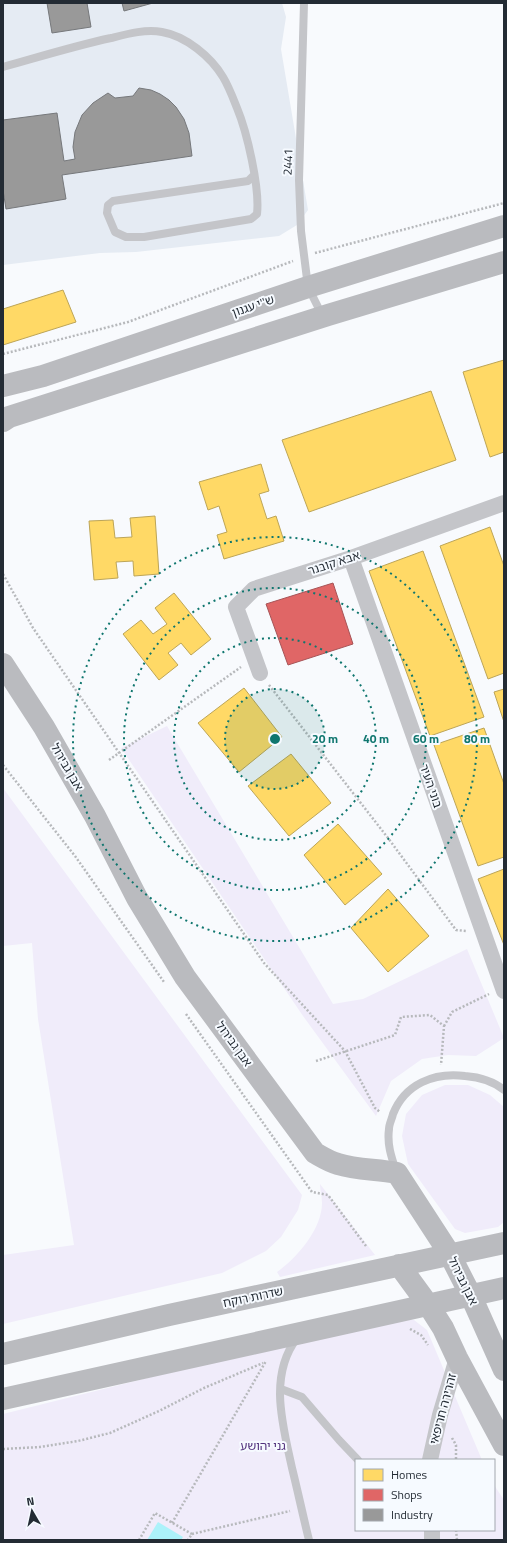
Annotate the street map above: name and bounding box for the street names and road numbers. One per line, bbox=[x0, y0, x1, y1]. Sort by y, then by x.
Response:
street label: 2441 bbox=[278, 148, 297, 176]
street label: ש''י עגנון bbox=[229, 289, 277, 322]
street label: אבא קובנר bbox=[305, 545, 363, 580]
street label: אבן גבירול bbox=[46, 740, 89, 794]
street label: בוני העיר bbox=[415, 761, 448, 810]
street label: אבן גבירול bbox=[211, 1017, 258, 1071]
street label: אבן גבירול bbox=[444, 1253, 484, 1309]
street label: שדרות רוקח bbox=[221, 1281, 285, 1312]
street label: זהרירה חריפאי bbox=[424, 1371, 461, 1447]

